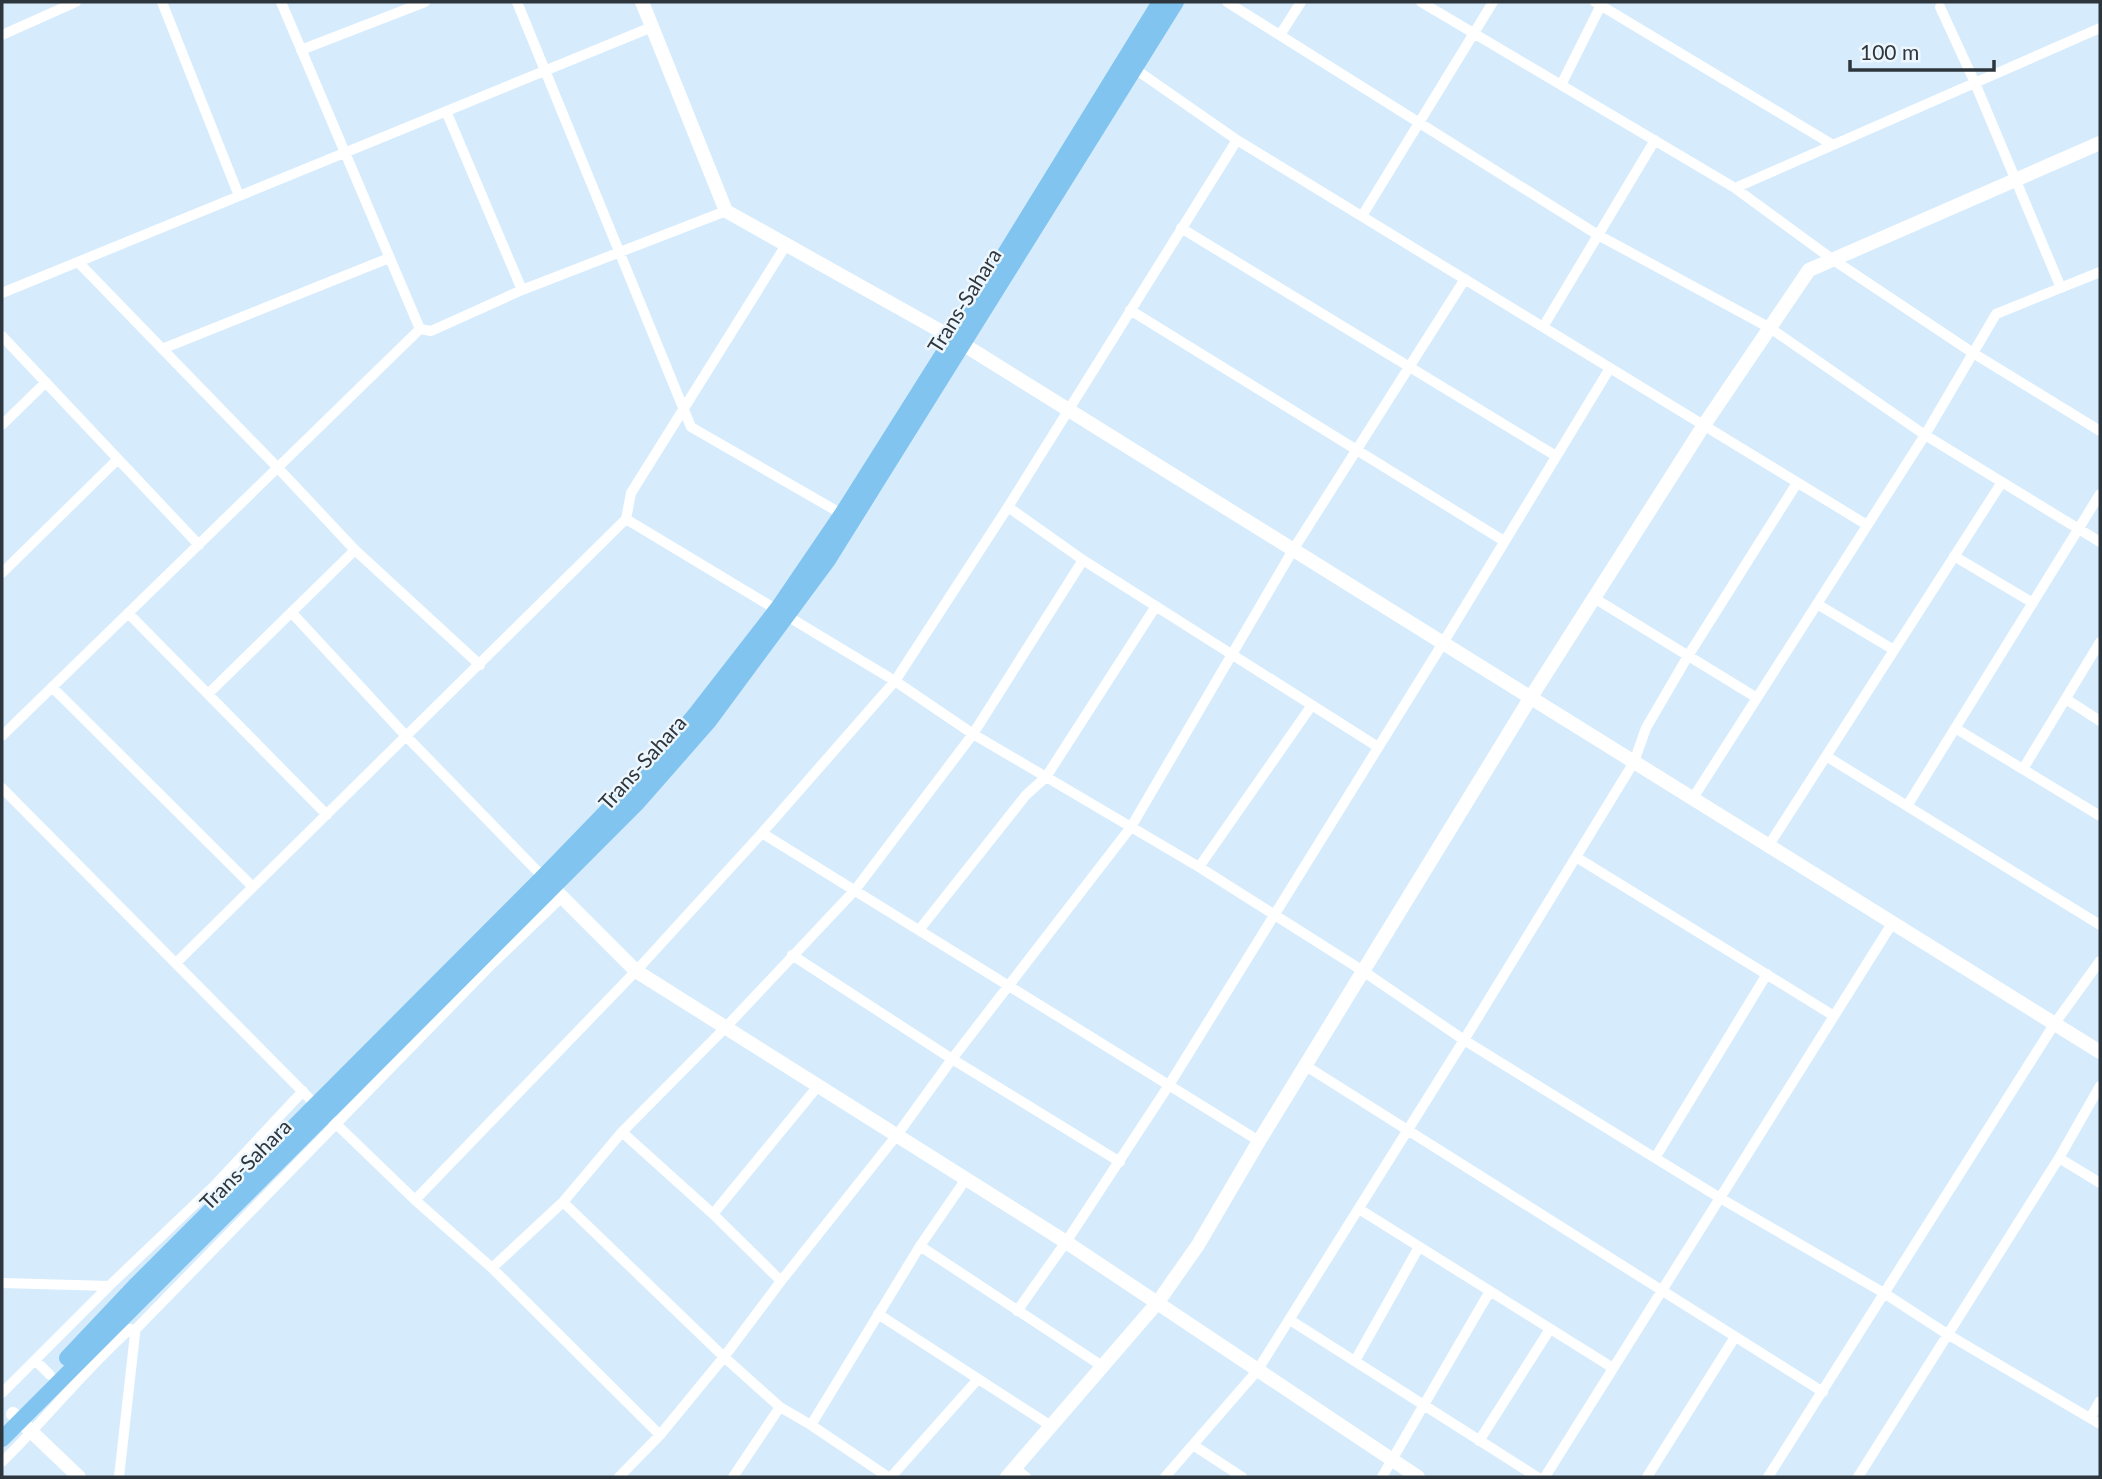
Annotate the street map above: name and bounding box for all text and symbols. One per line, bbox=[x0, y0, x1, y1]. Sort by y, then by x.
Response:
scale bar bbox=[1850, 28, 1994, 72]
text: 100 m bbox=[1860, 39, 1919, 64]
street label: Trans-Sahara bbox=[922, 243, 1006, 357]
street label: Trans-Sahara bbox=[593, 710, 691, 814]
street label: Trans-Sahara bbox=[194, 1113, 296, 1215]

